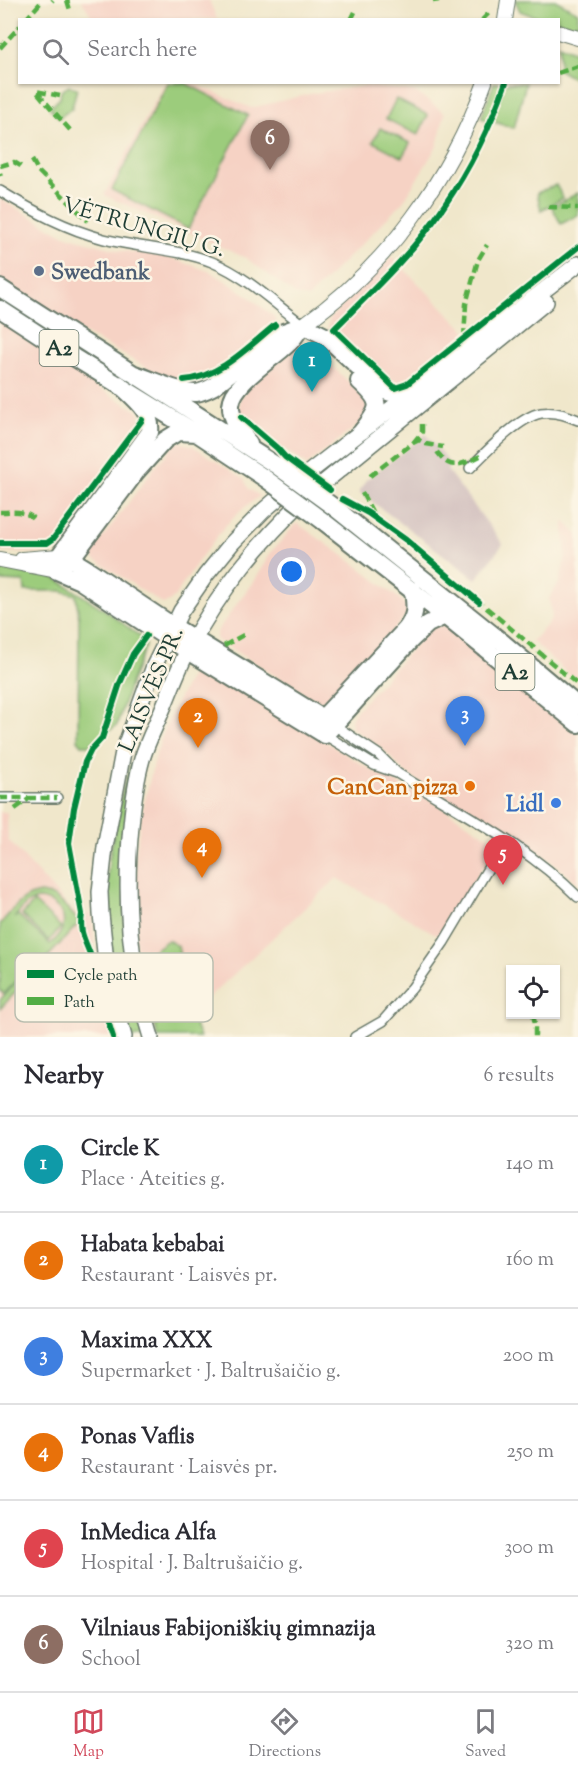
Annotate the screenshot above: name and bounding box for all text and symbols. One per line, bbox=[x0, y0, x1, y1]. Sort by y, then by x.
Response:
search box bbox=[18, 18, 560, 84]
icon: search bbox=[39, 35, 72, 68]
text: Search here bbox=[87, 35, 197, 67]
pin: 6 bbox=[250, 120, 290, 170]
street label: VĖTRUNGIŲ G. bbox=[58, 190, 228, 267]
place label: Swedbank bbox=[51, 258, 150, 290]
marker: Swedbank bbox=[32, 264, 46, 278]
road number: A2 bbox=[40, 330, 78, 366]
pin: 1 bbox=[292, 342, 332, 392]
your location bbox=[277, 557, 306, 586]
street label: LAISVĖS PR. bbox=[112, 622, 194, 758]
road number: A2 bbox=[496, 654, 534, 690]
pin: 3 bbox=[446, 696, 484, 746]
pin: 2 bbox=[178, 698, 218, 748]
place label: CanCan pizza bbox=[327, 773, 459, 805]
marker: CanCan pizza bbox=[463, 779, 477, 793]
place label: Lidl bbox=[506, 790, 545, 822]
marker: Lidl bbox=[549, 796, 563, 810]
pin: 4 bbox=[182, 828, 222, 878]
pin: 5 bbox=[484, 836, 522, 885]
legend bbox=[15, 953, 213, 1022]
text: Cycle path bbox=[64, 965, 138, 988]
map controls bbox=[506, 965, 560, 1019]
button: locate bbox=[506, 965, 560, 1019]
text: Path bbox=[64, 992, 95, 1015]
text: Nearby bbox=[24, 1058, 104, 1095]
text: 6 results bbox=[484, 1062, 554, 1091]
text: Circle K bbox=[81, 1134, 159, 1166]
text: 1 bbox=[40, 1150, 47, 1179]
text: 140 m bbox=[506, 1150, 554, 1179]
text: Place · Ateities g. bbox=[81, 1166, 225, 1195]
text: Habata kebabai bbox=[81, 1230, 225, 1262]
text: 2 bbox=[39, 1246, 48, 1275]
text: 160 m bbox=[506, 1246, 554, 1275]
text: Restaurant · Laisvės pr. bbox=[81, 1262, 278, 1291]
text: Maxima XXX bbox=[81, 1326, 212, 1358]
text: 3 bbox=[39, 1342, 48, 1371]
text: 200 m bbox=[503, 1342, 554, 1371]
text: Supermarket · J. Baltrušaičio g. bbox=[81, 1358, 341, 1387]
text: Ponas Vaflis bbox=[81, 1422, 194, 1454]
text: 4 bbox=[38, 1438, 49, 1467]
text: 250 m bbox=[506, 1438, 554, 1467]
text: Restaurant · Laisvės pr. bbox=[81, 1454, 278, 1483]
text: InMedica Alfa bbox=[81, 1518, 216, 1550]
text: 5 bbox=[40, 1534, 47, 1563]
text: 300 m bbox=[504, 1534, 554, 1563]
text: Hospital · J. Baltrušaičio g. bbox=[81, 1550, 303, 1579]
text: Vilniaus Fabijoniškių gimnazija bbox=[81, 1614, 376, 1646]
text: 6 bbox=[39, 1630, 48, 1659]
text: 320 m bbox=[505, 1630, 554, 1659]
text: School bbox=[81, 1646, 141, 1675]
tab: Map bbox=[72, 1705, 105, 1764]
tab: Directions bbox=[249, 1705, 321, 1764]
tab: Saved bbox=[465, 1705, 506, 1764]

